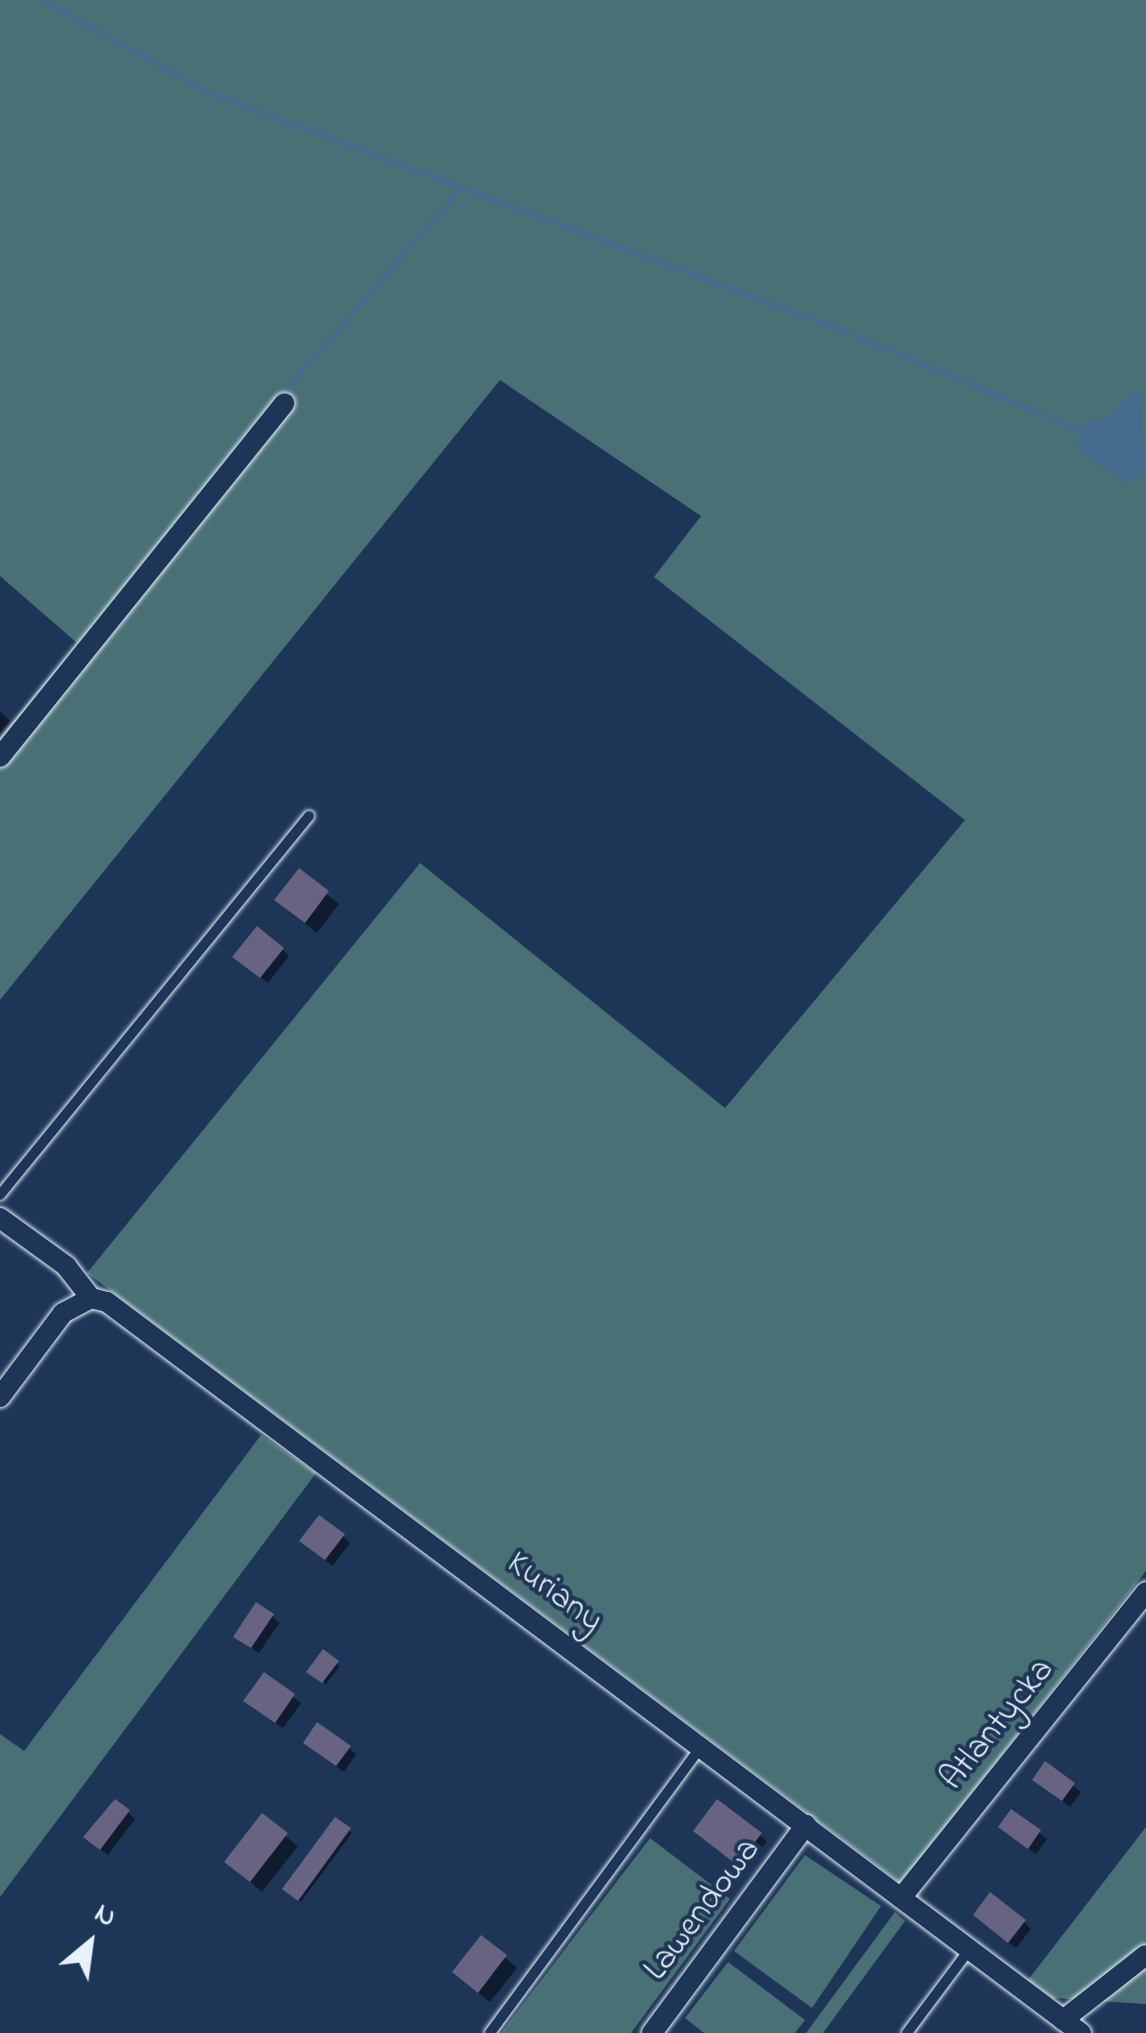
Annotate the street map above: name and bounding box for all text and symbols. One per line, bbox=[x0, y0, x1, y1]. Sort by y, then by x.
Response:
street label: Kuriany bbox=[498, 1543, 610, 1643]
street label: Atlantycka bbox=[932, 1651, 1064, 1799]
street label: Lawendowa bbox=[636, 1830, 770, 1990]
north arrow bbox=[40, 1893, 140, 1993]
text: N bbox=[87, 1894, 123, 1939]

